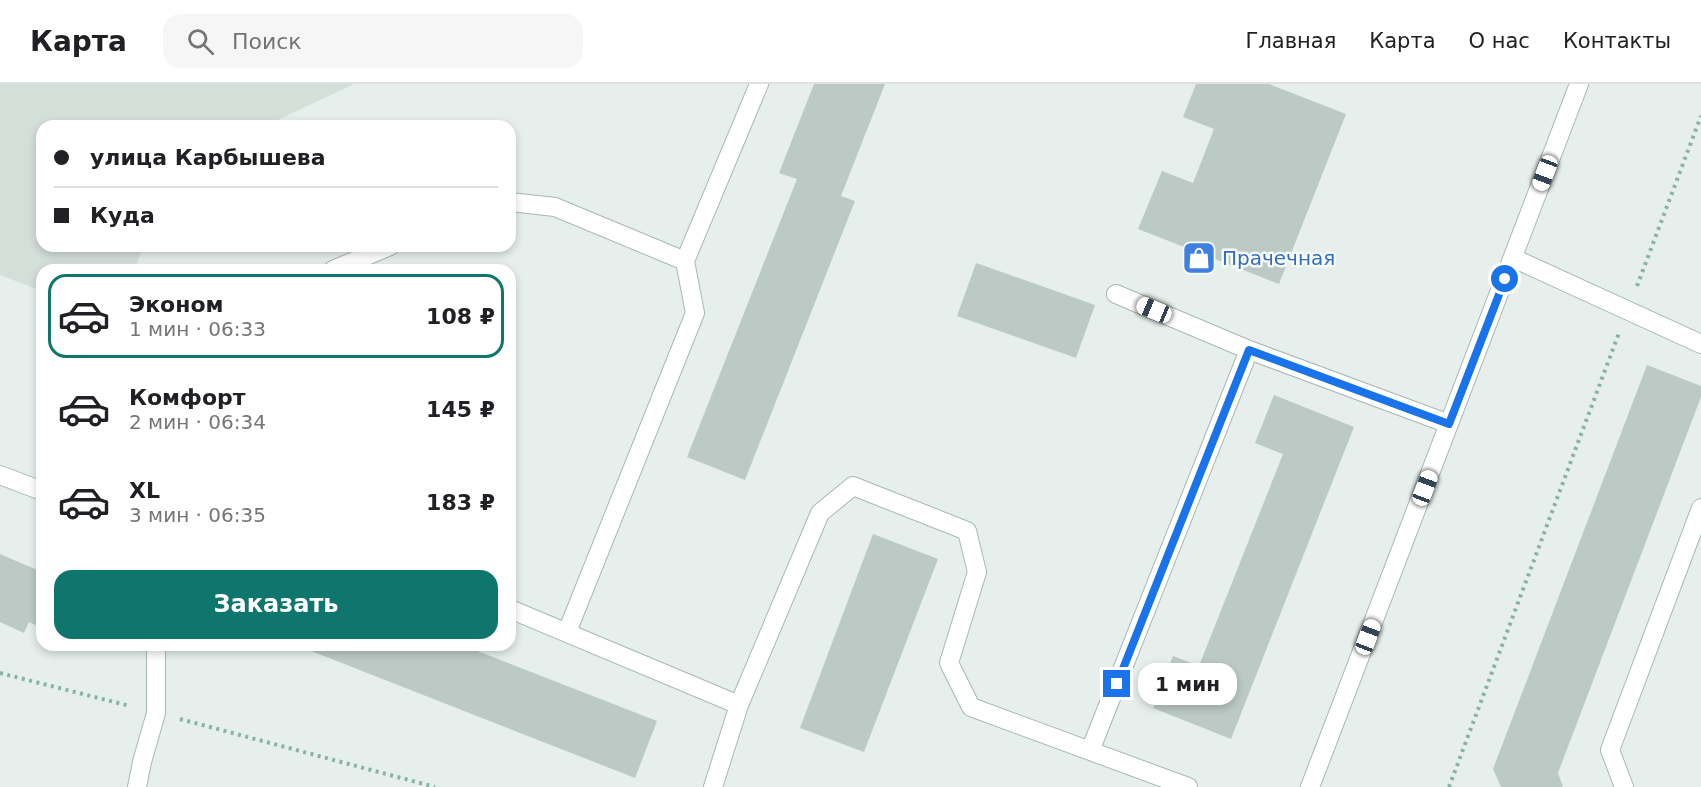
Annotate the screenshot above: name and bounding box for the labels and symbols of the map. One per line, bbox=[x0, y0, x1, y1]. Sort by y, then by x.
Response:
car bbox=[1530, 153, 1560, 193]
shop icon: Прачечная bbox=[1181, 240, 1217, 276]
place label: Прачечная bbox=[1222, 246, 1335, 270]
route start bbox=[1491, 265, 1518, 292]
car bbox=[1134, 295, 1174, 325]
car bbox=[1410, 468, 1440, 508]
car bbox=[1353, 617, 1383, 657]
callout: 1 мин bbox=[1138, 663, 1237, 705]
route end bbox=[1103, 670, 1130, 697]

